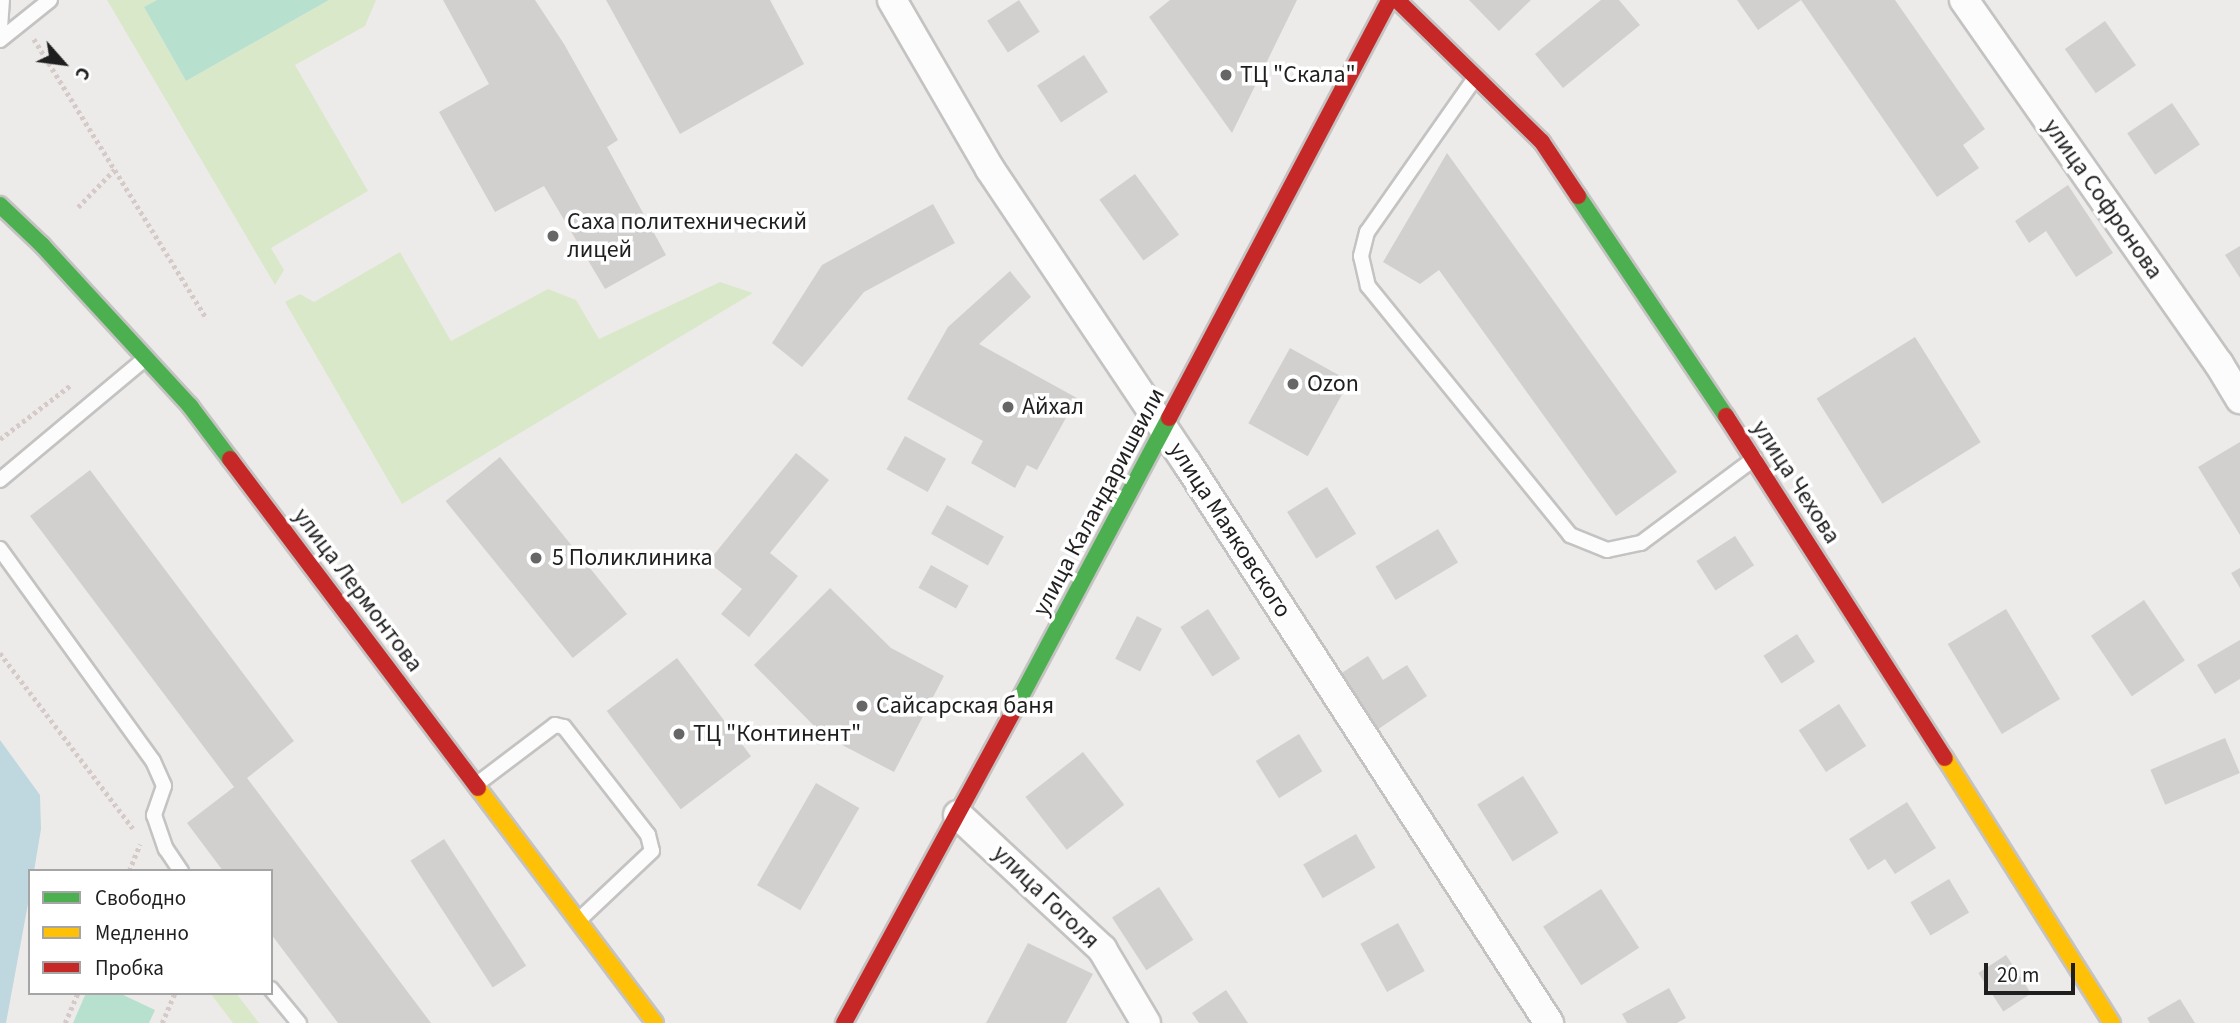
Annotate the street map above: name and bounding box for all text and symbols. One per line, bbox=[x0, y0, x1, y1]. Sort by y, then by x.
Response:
north arrow bbox=[28, 28, 98, 98]
place label: ТЦ "Скала" bbox=[1240, 61, 1356, 89]
text: С bbox=[67, 62, 96, 84]
marker: ТЦ "Скала" bbox=[1218, 67, 1234, 83]
street label: улица Софронова bbox=[2037, 113, 2169, 285]
place label: Саха политехнический лицей bbox=[567, 208, 807, 264]
marker: Саха политехнический лицей bbox=[545, 228, 561, 244]
place label: Ozon bbox=[1307, 370, 1359, 398]
marker: Ozon bbox=[1285, 376, 1301, 392]
street label: улица Каландаришвили bbox=[1027, 383, 1171, 621]
place label: Айхал bbox=[1022, 393, 1084, 421]
marker: Айхал bbox=[1000, 399, 1016, 415]
street label: улица Чехова bbox=[1745, 415, 1847, 549]
street label: улица Маяковского bbox=[1162, 437, 1298, 623]
street label: улица Лермонтова bbox=[287, 502, 429, 678]
place label: 5 Поликлиника bbox=[552, 544, 712, 572]
marker: 5 Поликлиника bbox=[526, 548, 546, 568]
place label: Сайсарская баня bbox=[876, 692, 1054, 720]
marker: Сайсарская баня bbox=[854, 698, 870, 714]
place label: ТЦ "Континент" bbox=[693, 720, 861, 748]
marker: ТЦ "Континент" bbox=[671, 726, 687, 742]
street label: улица Гоголя bbox=[987, 839, 1105, 955]
legend bbox=[28, 869, 273, 995]
text: Свободно bbox=[95, 883, 186, 913]
text: Медленно bbox=[95, 918, 189, 948]
scale bar bbox=[1988, 950, 2079, 994]
text: Пробка bbox=[95, 953, 164, 983]
text: 20 m bbox=[1997, 960, 2039, 990]

